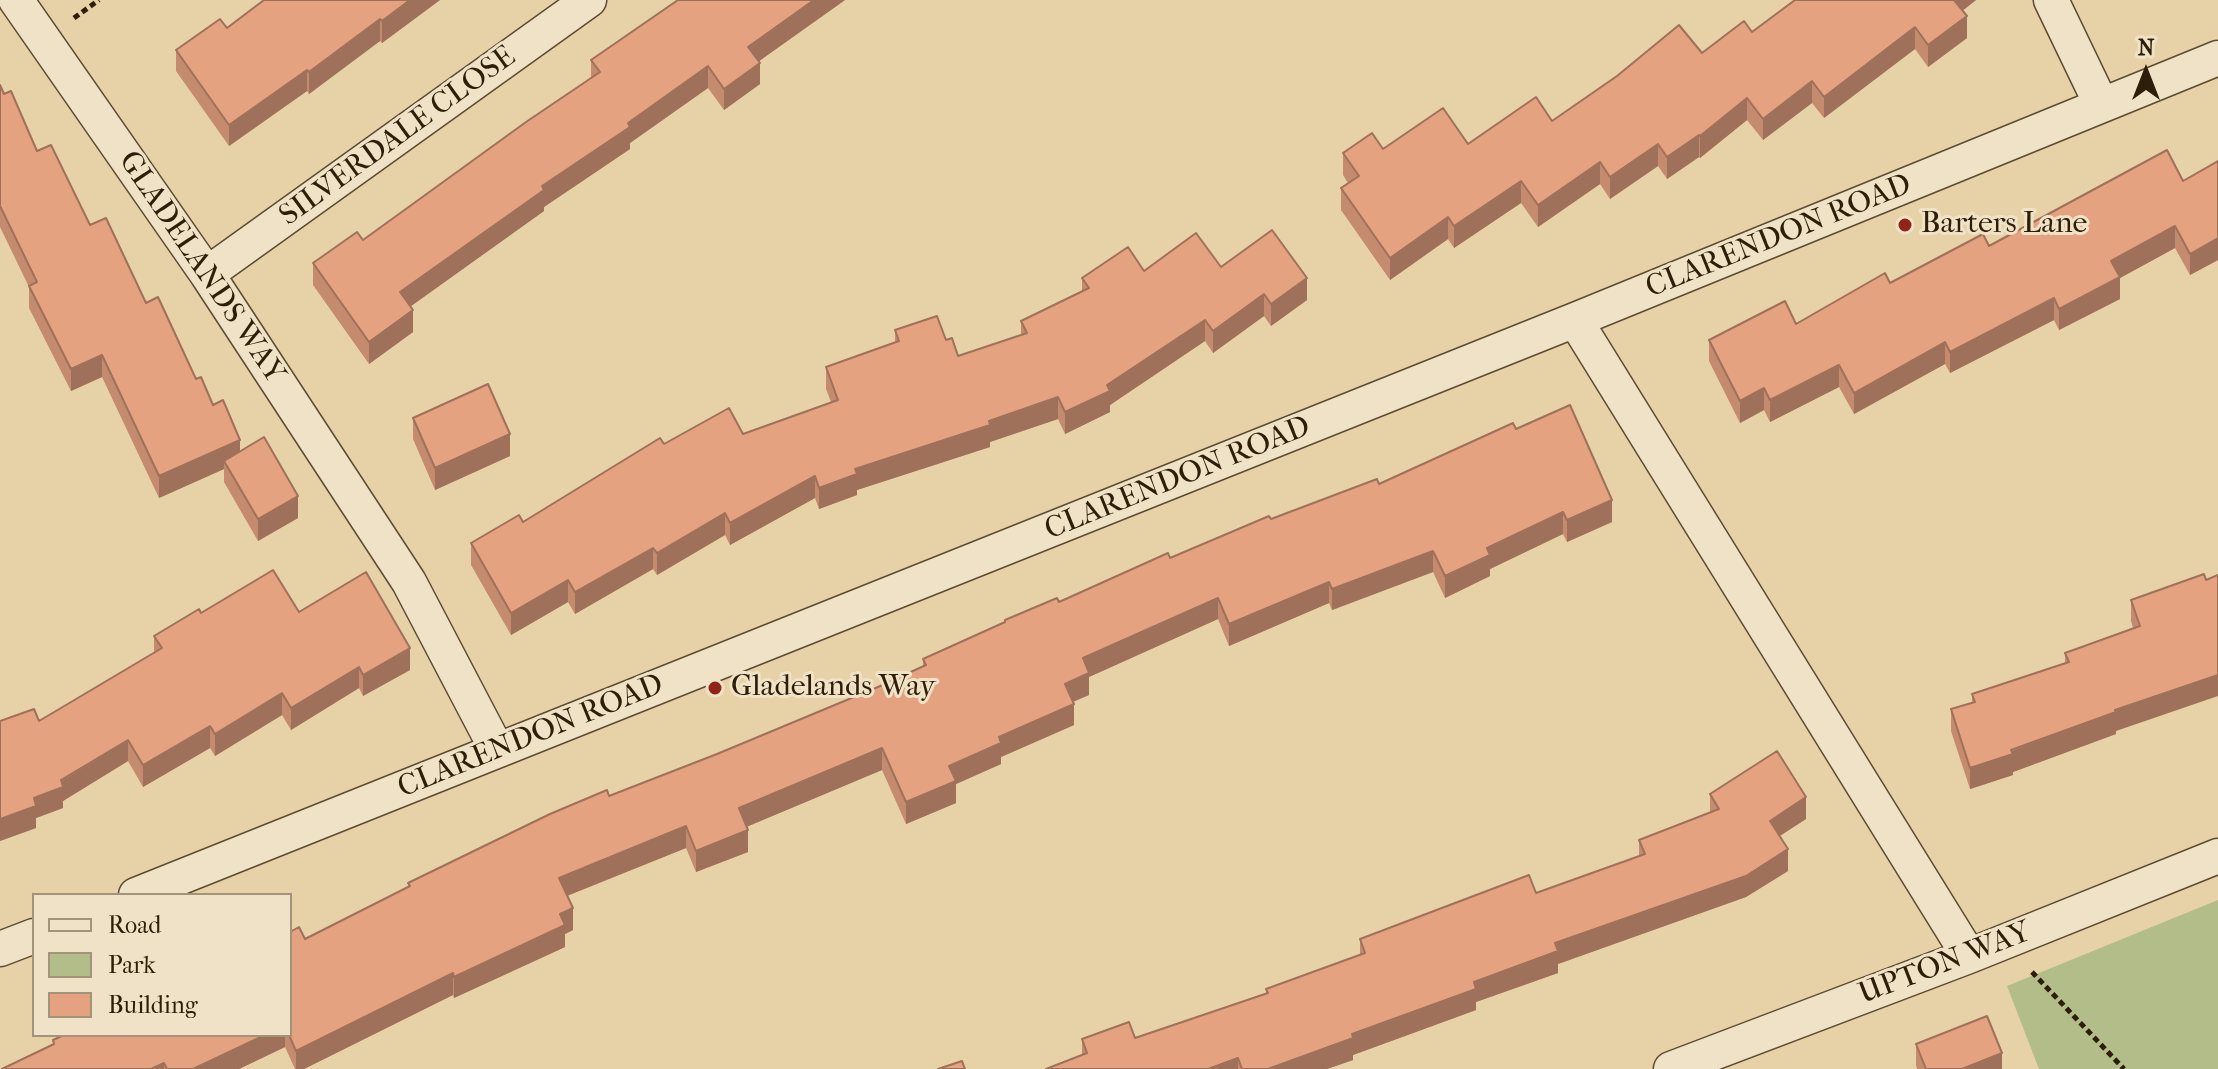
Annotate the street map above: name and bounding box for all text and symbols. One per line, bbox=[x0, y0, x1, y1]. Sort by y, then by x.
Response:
north arrow bbox=[2106, 32, 2186, 112]
text: N bbox=[2138, 35, 2154, 61]
street label: SILVERDALE CLOSE bbox=[273, 39, 523, 235]
street label: GLADELANDS WAY bbox=[110, 145, 292, 391]
street label: CLARENDON ROAD bbox=[1641, 167, 1917, 307]
place label: Barters Lane bbox=[1921, 207, 2087, 243]
marker: Barters Lane bbox=[1896, 216, 1914, 234]
street label: CLARENDON ROAD bbox=[1040, 409, 1316, 549]
street label: CLARENDON ROAD bbox=[393, 667, 669, 807]
place label: Gladelands Way bbox=[731, 670, 936, 706]
marker: Gladelands Way bbox=[706, 679, 724, 697]
legend bbox=[32, 893, 292, 1037]
text: Road bbox=[108, 911, 161, 939]
street label: UPTON WAY bbox=[1854, 915, 2036, 1013]
text: Park bbox=[108, 951, 156, 979]
text: Building bbox=[108, 991, 198, 1019]

